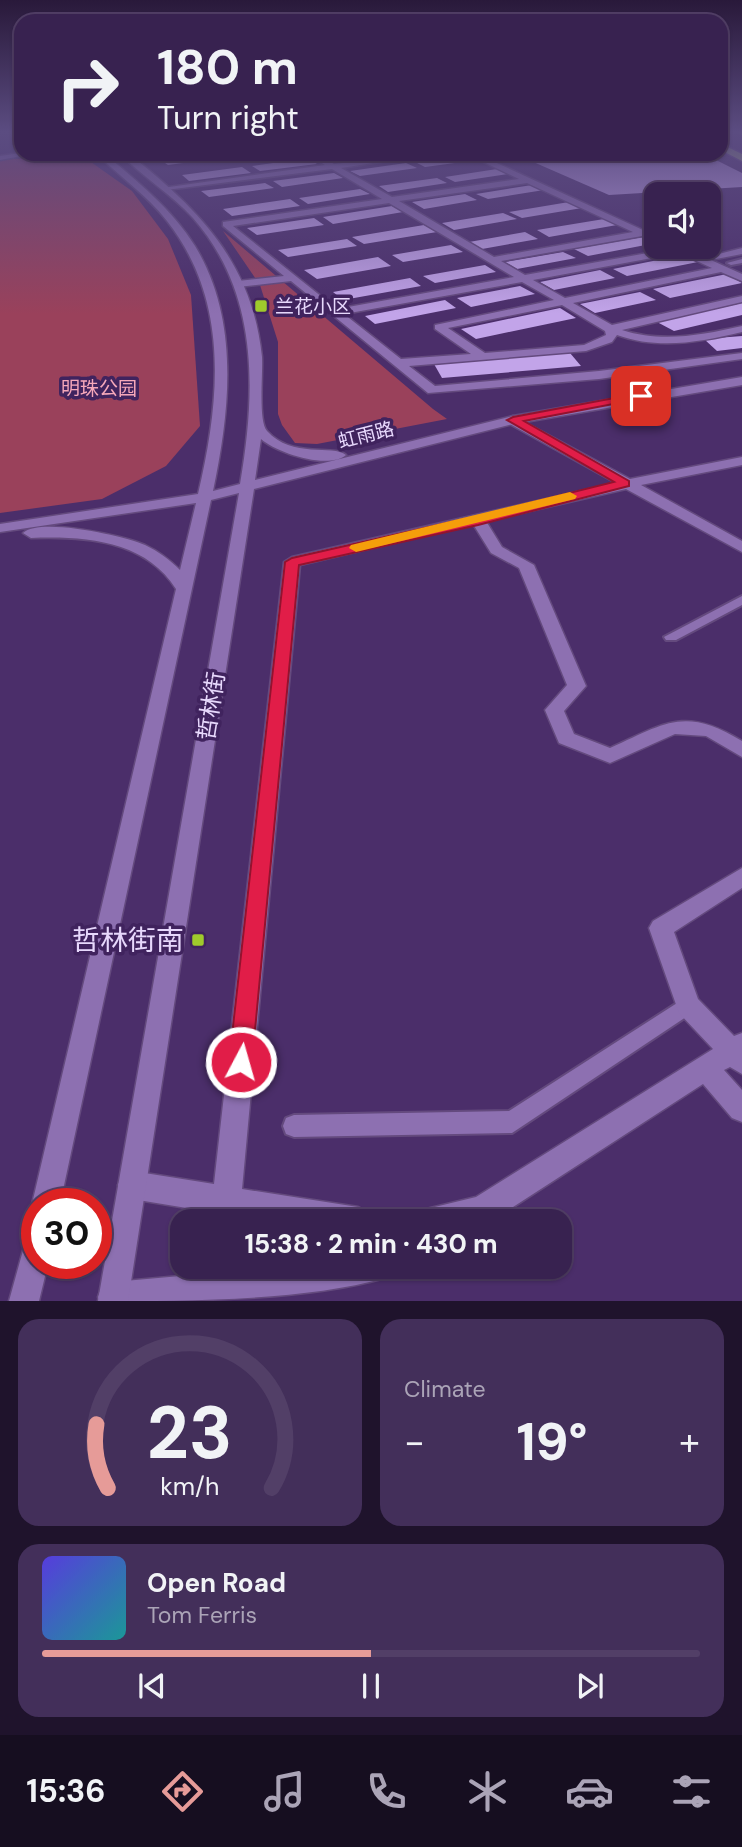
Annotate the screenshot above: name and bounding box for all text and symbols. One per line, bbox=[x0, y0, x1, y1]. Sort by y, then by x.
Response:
text: 180 m bbox=[157, 35, 298, 99]
icon: right bbox=[42, 42, 133, 133]
text: Turn right bbox=[157, 97, 299, 139]
map controls bbox=[644, 182, 721, 259]
button: sound bbox=[644, 182, 721, 259]
place label: 兰花小区 bbox=[275, 294, 351, 319]
marker: 兰花小区 bbox=[253, 298, 269, 314]
pin bbox=[611, 366, 671, 426]
park label: 明珠公园 bbox=[61, 376, 137, 401]
icon: arrive bbox=[622, 377, 660, 415]
street label: 虹雨路 bbox=[335, 416, 397, 454]
street label: 哲林街 bbox=[191, 670, 231, 742]
place label: 哲林街南 bbox=[72, 922, 184, 959]
marker: 哲林街南 bbox=[190, 932, 206, 948]
position arrow bbox=[204, 1025, 278, 1099]
speed limit sign: 30 bbox=[21, 1188, 112, 1279]
text: 15:38 · 2 min · 430 m bbox=[244, 1227, 498, 1261]
text: Climate bbox=[404, 1374, 486, 1404]
text: 23 bbox=[147, 1387, 233, 1482]
text: 19° bbox=[516, 1408, 588, 1476]
text: − bbox=[404, 1417, 425, 1467]
text: + bbox=[679, 1417, 700, 1467]
text: km/h bbox=[160, 1470, 220, 1503]
text: Open Road bbox=[147, 1566, 286, 1600]
text: Tom Ferris bbox=[147, 1600, 257, 1630]
icon: previous bbox=[133, 1667, 171, 1705]
icon: pause bbox=[352, 1667, 390, 1705]
icon: next bbox=[571, 1667, 609, 1705]
icon: directions bbox=[158, 1767, 207, 1816]
icon: music bbox=[260, 1767, 309, 1816]
icon: phone bbox=[362, 1767, 411, 1816]
icon: climate bbox=[463, 1767, 512, 1816]
icon: car bbox=[565, 1767, 614, 1816]
icon: filters bbox=[667, 1767, 716, 1816]
text: 15:36 bbox=[26, 1770, 106, 1812]

